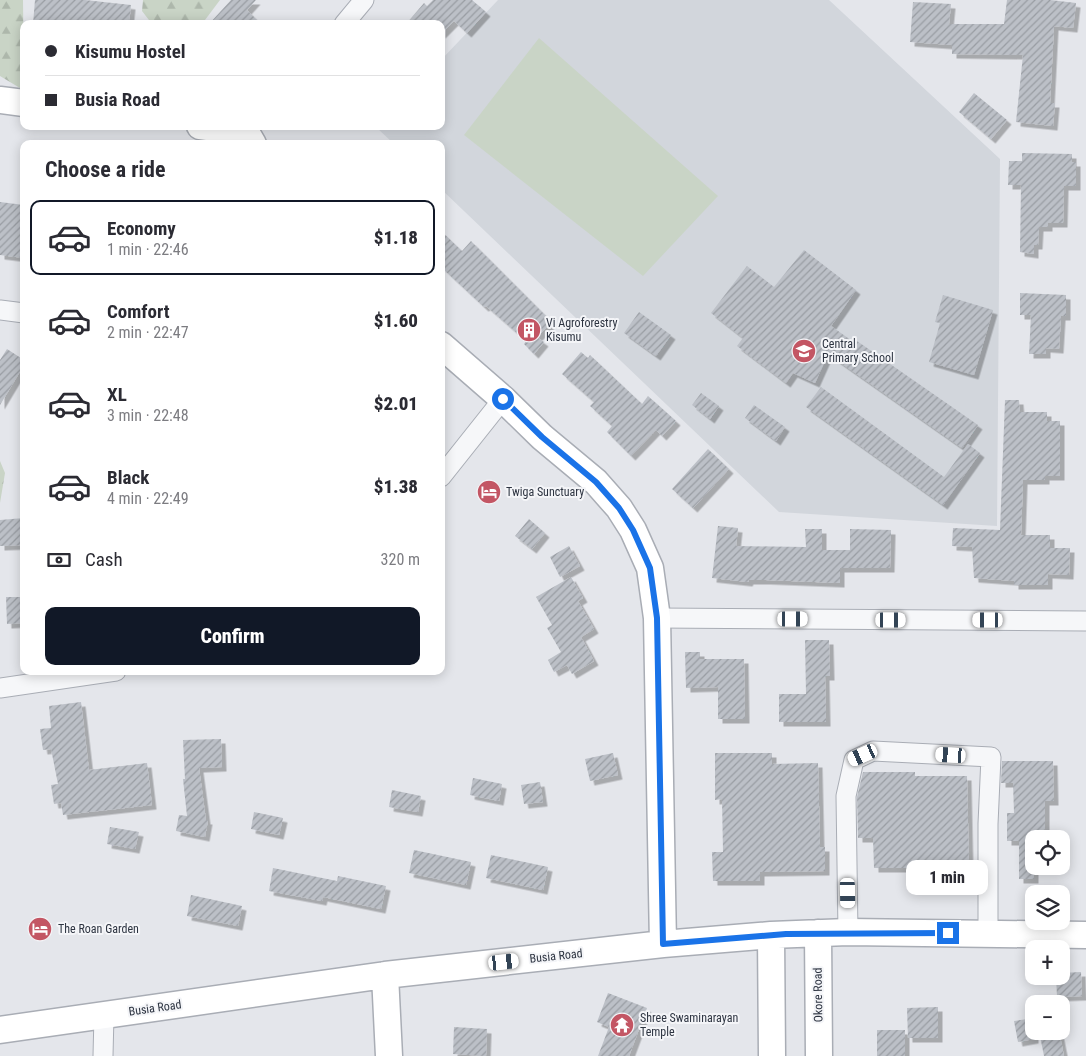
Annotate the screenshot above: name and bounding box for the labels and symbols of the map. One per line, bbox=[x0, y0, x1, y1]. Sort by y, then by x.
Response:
place label: Vi Agroforestry Kisumu bbox=[546, 316, 617, 344]
building icon: Vi Agroforestry Kisumu bbox=[516, 317, 542, 343]
place label: Central Primary School bbox=[822, 337, 894, 365]
school or university icon: Central Primary School bbox=[791, 338, 817, 364]
route start bbox=[492, 388, 514, 410]
hotel icon: Twiga Sunctuary bbox=[476, 479, 502, 505]
place label: Twiga Sunctuary bbox=[506, 485, 584, 499]
car bbox=[778, 612, 808, 627]
car bbox=[876, 613, 906, 628]
car bbox=[973, 613, 1003, 628]
car bbox=[846, 742, 879, 768]
car bbox=[935, 747, 966, 763]
callout: 1 min bbox=[907, 860, 989, 896]
car bbox=[840, 878, 855, 908]
hotel icon: The Roan Garden bbox=[27, 916, 53, 942]
place label: The Roan Garden bbox=[58, 922, 139, 936]
route end bbox=[937, 922, 959, 944]
street label: Busia Road bbox=[529, 946, 583, 966]
car bbox=[488, 953, 519, 971]
street label: Okore Road bbox=[811, 968, 825, 1022]
street label: Busia Road bbox=[128, 997, 182, 1019]
place label: Shree Swaminarayan Temple bbox=[640, 1011, 738, 1039]
temple icon: Shree Swaminarayan Temple bbox=[609, 1012, 635, 1038]

